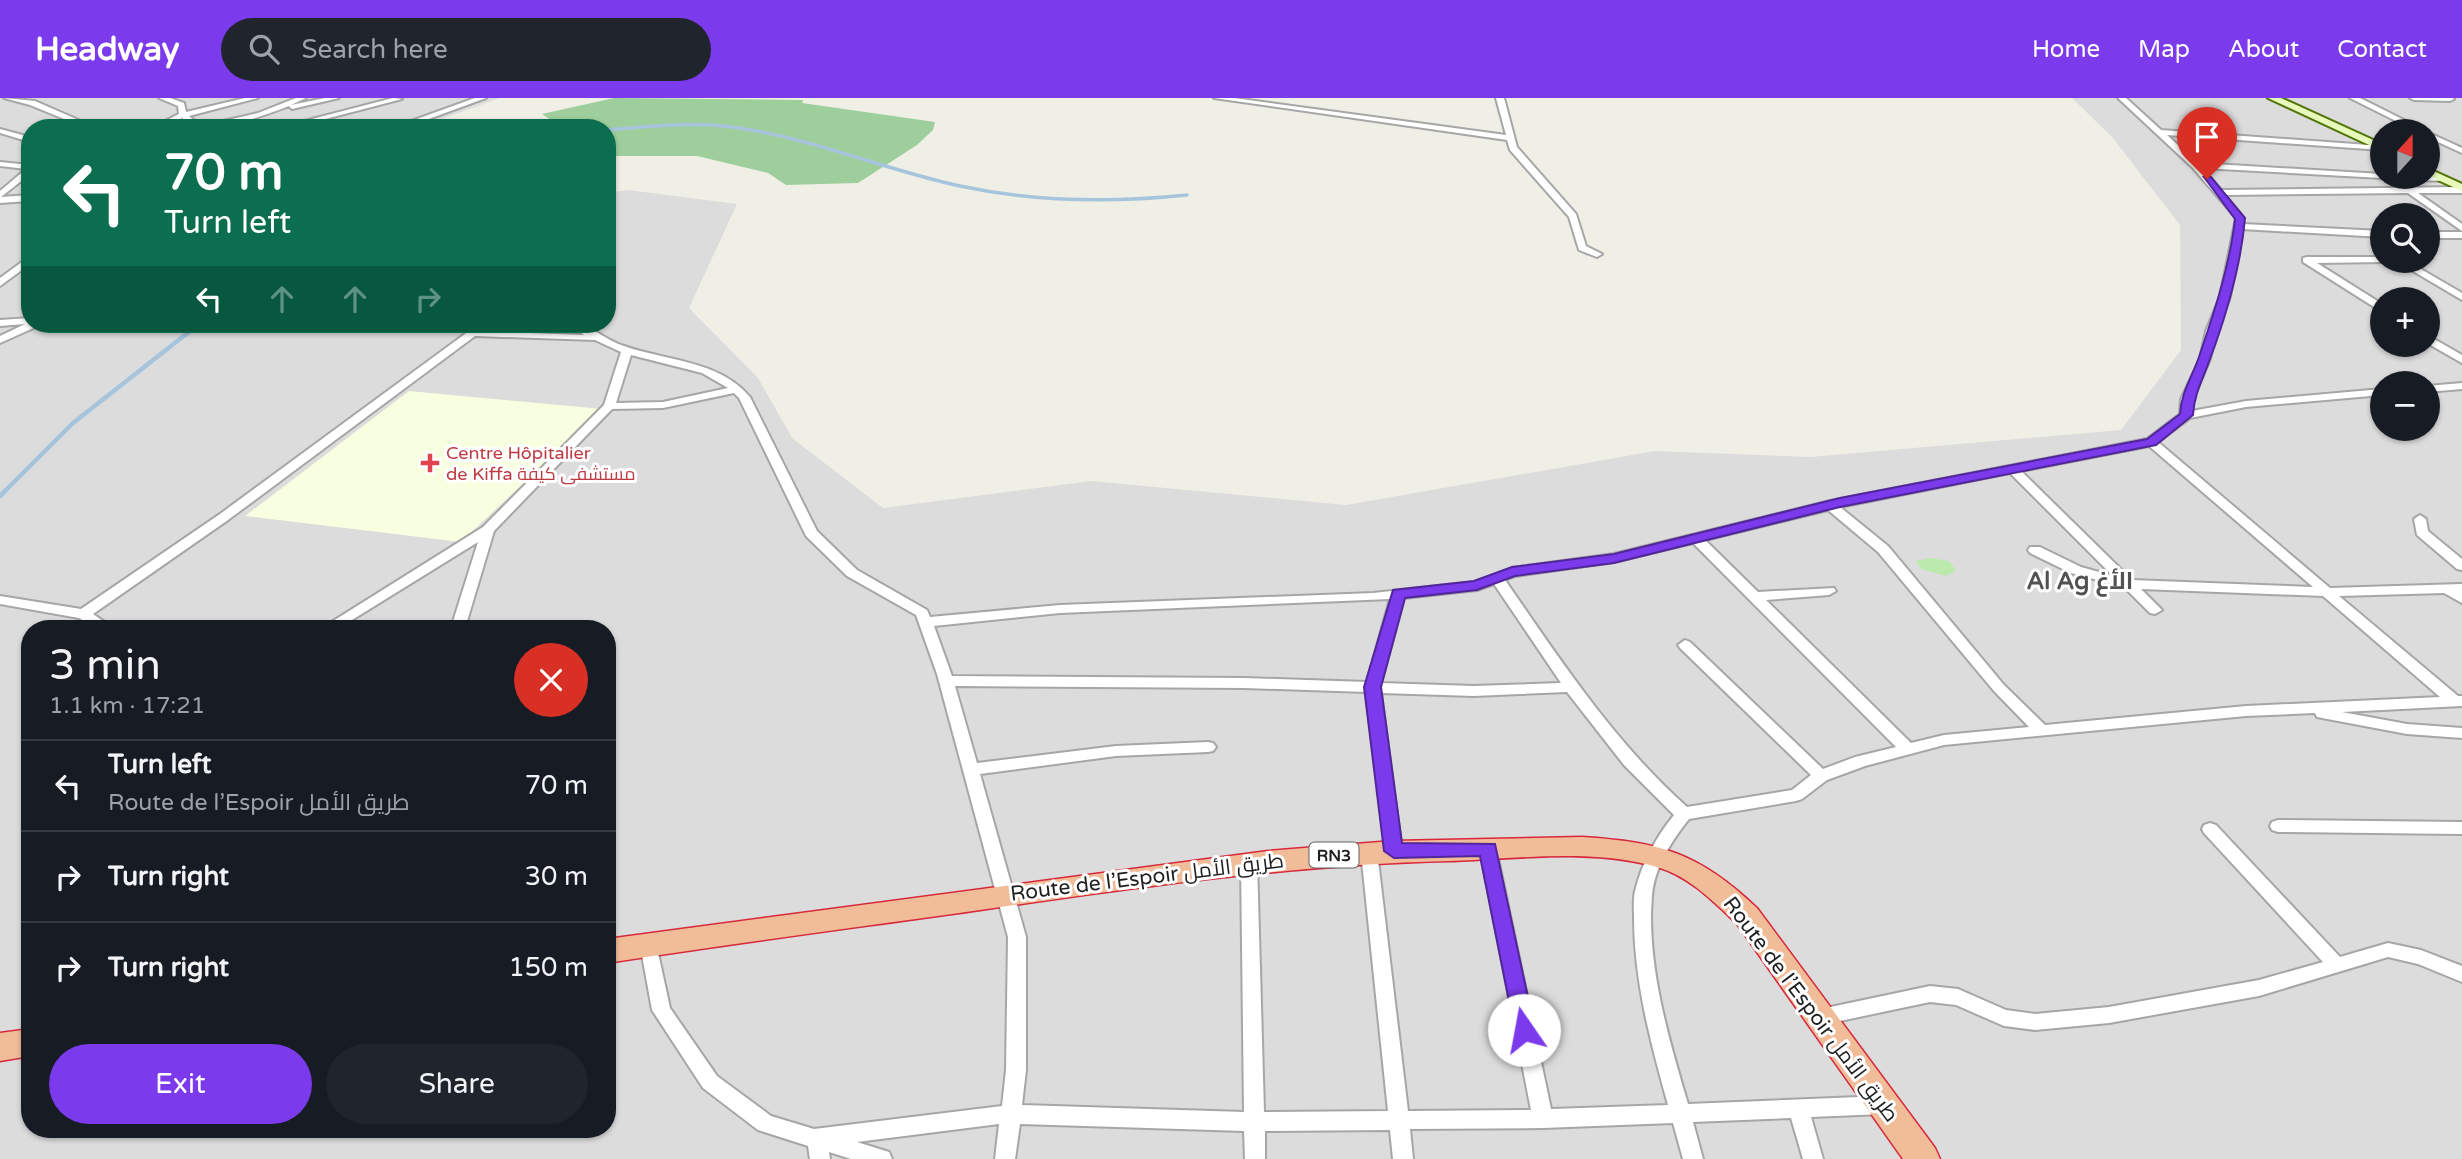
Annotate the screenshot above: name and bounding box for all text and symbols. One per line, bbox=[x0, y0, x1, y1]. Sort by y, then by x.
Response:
search box bbox=[221, 18, 711, 81]
text: Headway bbox=[35, 30, 179, 69]
icon: search bbox=[245, 30, 283, 68]
text: Search here bbox=[301, 34, 448, 65]
text: Home bbox=[2032, 35, 2100, 64]
text: Map bbox=[2138, 35, 2190, 64]
text: About bbox=[2228, 35, 2299, 64]
text: Contact bbox=[2337, 35, 2427, 64]
pin bbox=[2177, 107, 2237, 179]
icon: arrive bbox=[2188, 118, 2226, 156]
north arrow bbox=[2370, 119, 2440, 189]
map controls bbox=[2370, 119, 2440, 441]
text: 70 m bbox=[164, 144, 283, 203]
icon: left bbox=[49, 147, 140, 238]
button: search bbox=[2370, 203, 2440, 273]
text: Turn left bbox=[164, 204, 291, 242]
icon: left bbox=[190, 280, 228, 318]
icon: ahead bbox=[263, 280, 301, 318]
icon: ahead bbox=[336, 280, 374, 318]
icon: right bbox=[409, 280, 447, 318]
button: + bbox=[2370, 287, 2440, 357]
button: − bbox=[2370, 371, 2440, 441]
place label: Centre Hôpitalier de Kiffa مستشفى كيفة bbox=[446, 442, 636, 485]
marker: Centre Hôpitalier de Kiffa مستشفى كيفة bbox=[420, 453, 440, 473]
district label: Al Ag الأغ bbox=[2027, 567, 2133, 597]
text: 3 min bbox=[49, 640, 161, 691]
button: close bbox=[514, 643, 588, 717]
text: 1.1 km · 17:21 bbox=[49, 692, 205, 720]
text: Turn left bbox=[108, 749, 211, 780]
icon: left bbox=[49, 767, 87, 805]
text: 70 m bbox=[525, 770, 588, 801]
text: Route de l’Espoir طريق الأمل bbox=[108, 789, 410, 817]
road number: RN3 bbox=[1310, 842, 1358, 868]
street label: Route de l’Espoir طريق الأمل bbox=[1009, 848, 1285, 907]
icon: right bbox=[49, 858, 87, 896]
text: Turn right bbox=[108, 861, 229, 892]
text: 30 m bbox=[525, 861, 588, 892]
street label: Route de l’Espoir طريق الأمل bbox=[1718, 892, 1903, 1127]
icon: right bbox=[49, 949, 87, 987]
text: Turn right bbox=[108, 952, 229, 983]
text: 150 m bbox=[508, 952, 588, 983]
position arrow bbox=[1487, 993, 1561, 1067]
button: Exit bbox=[49, 1044, 312, 1124]
button: Share bbox=[326, 1044, 588, 1124]

